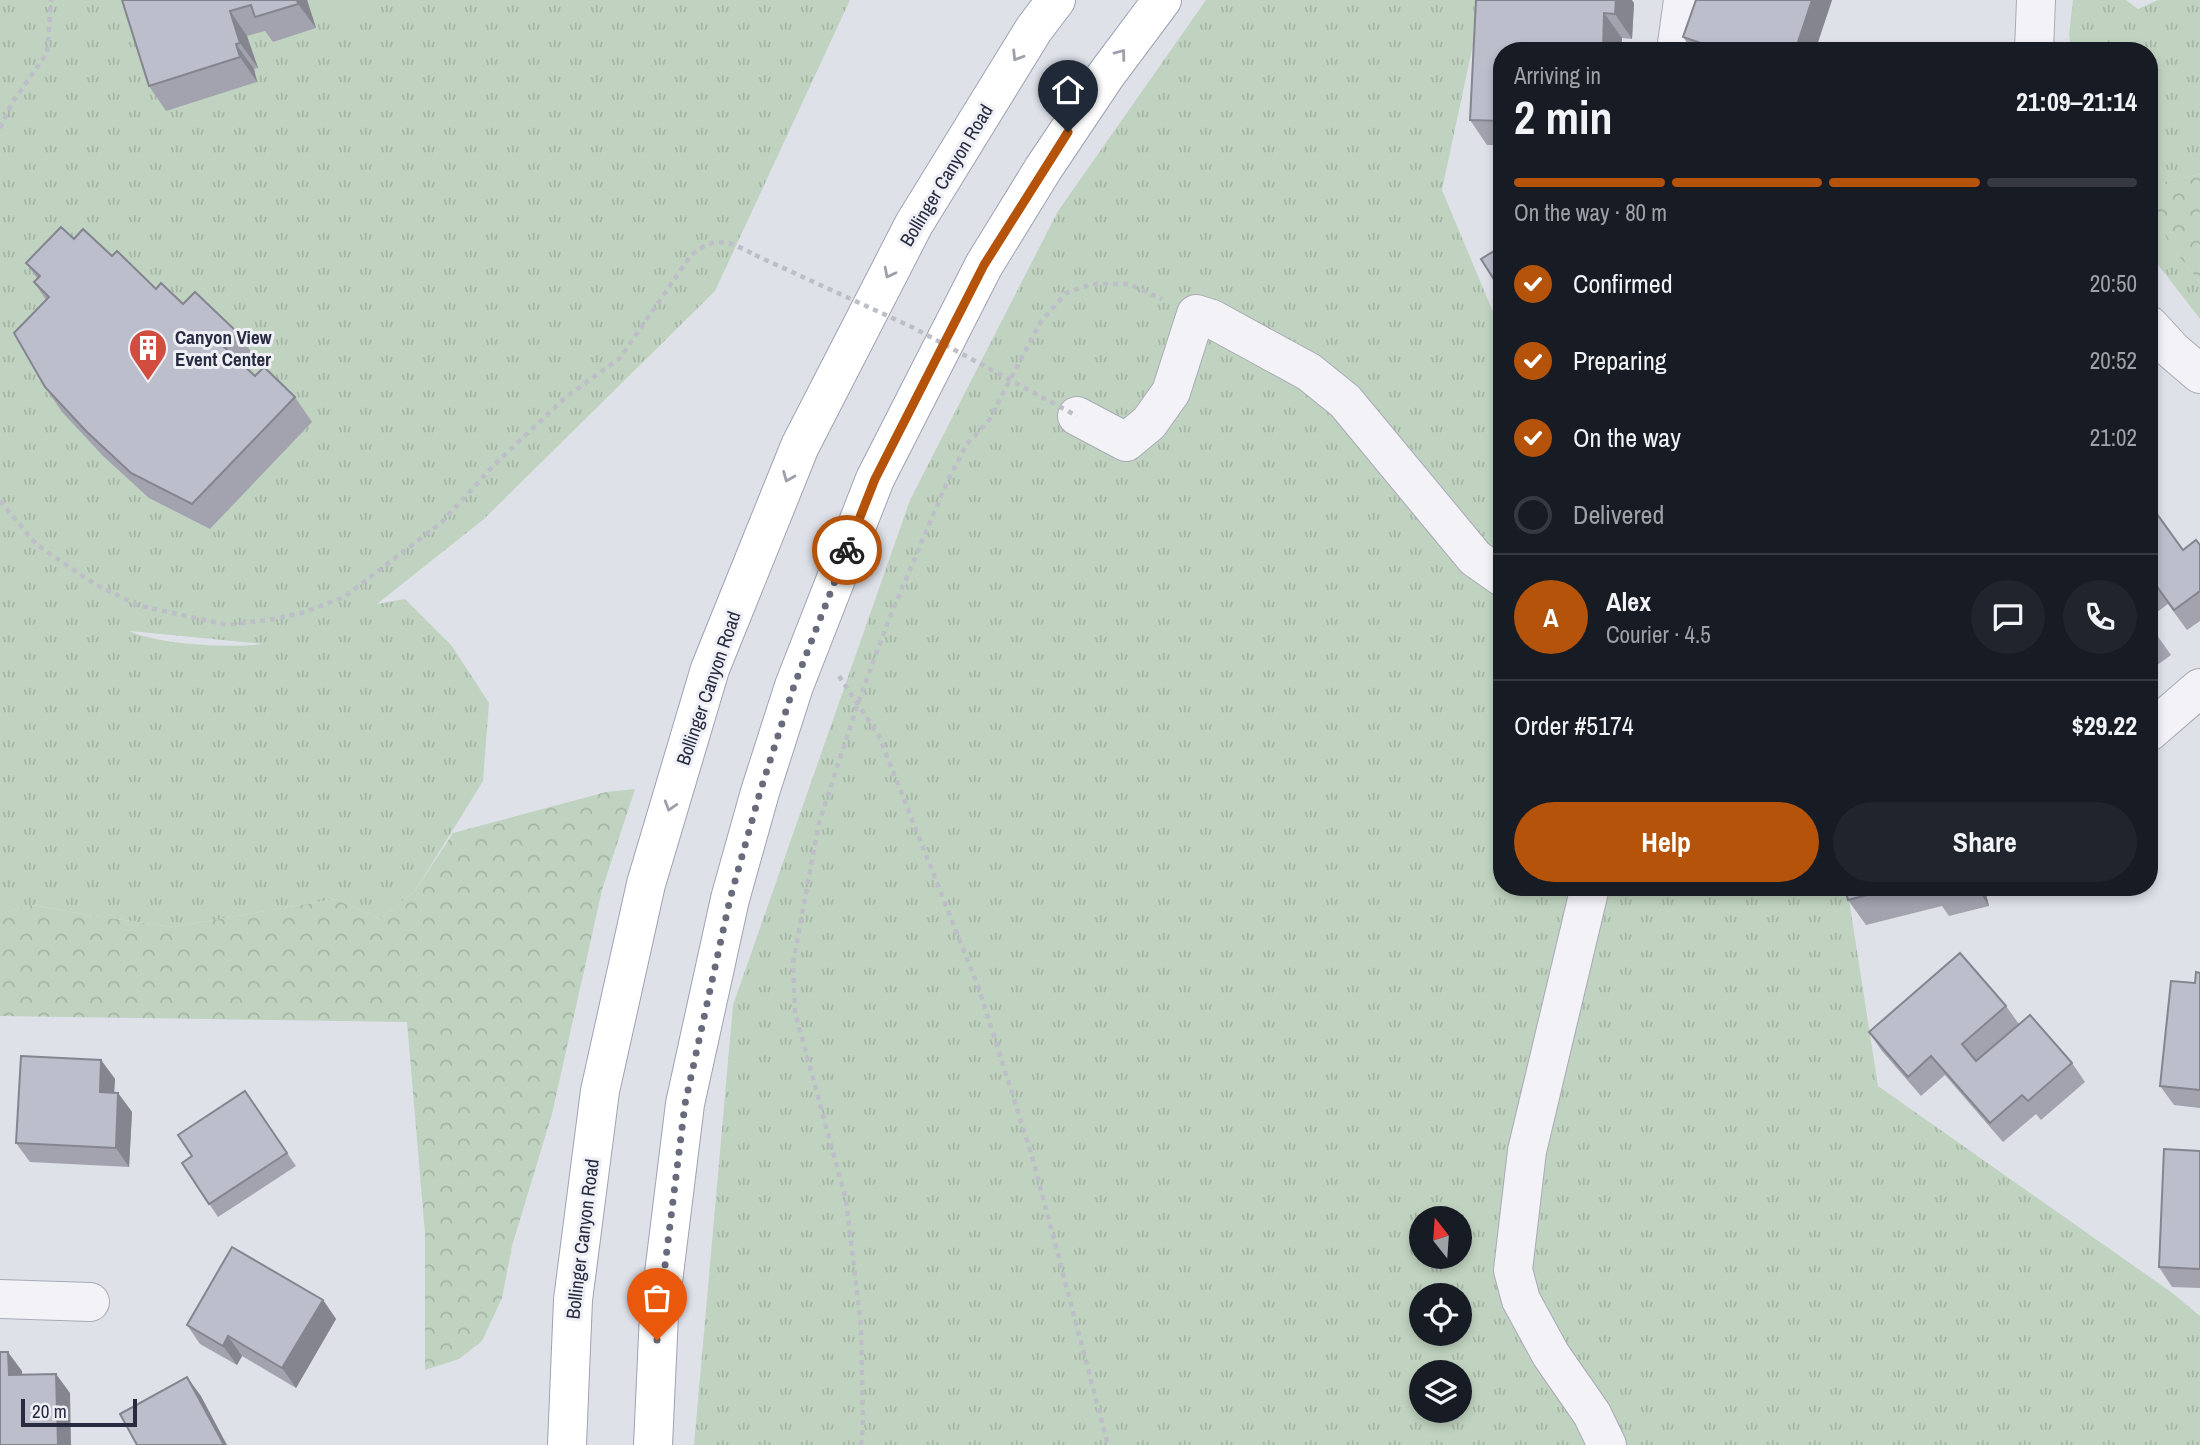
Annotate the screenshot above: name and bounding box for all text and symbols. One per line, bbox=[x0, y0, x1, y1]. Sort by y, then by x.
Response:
one-way arrow bbox=[1013, 49, 1026, 62]
one-way arrow bbox=[1113, 49, 1126, 62]
pin bbox=[1038, 60, 1098, 132]
text: Arriving in bbox=[1514, 60, 1601, 91]
icon: home bbox=[1049, 71, 1087, 109]
text: 21:09–21:14 bbox=[2016, 84, 2137, 119]
text: 2 min bbox=[1514, 86, 1613, 148]
street label: Bollinger Canyon Road bbox=[893, 99, 999, 251]
text: On the way · 80 m bbox=[1514, 197, 1667, 228]
icon: check bbox=[1514, 265, 1552, 303]
one-way arrow bbox=[883, 266, 897, 278]
text: Confirmed bbox=[1573, 266, 1673, 301]
text: 20:50 bbox=[2090, 268, 2137, 299]
place label: Canyon View Event Center bbox=[175, 324, 273, 372]
building icon: Canyon View Event Center bbox=[127, 327, 169, 382]
icon: check bbox=[1514, 342, 1552, 380]
text: Preparing bbox=[1573, 343, 1667, 378]
text: 20:52 bbox=[2090, 345, 2137, 376]
icon: check bbox=[1514, 419, 1552, 457]
text: On the way bbox=[1573, 420, 1681, 455]
text: 21:02 bbox=[2090, 422, 2137, 453]
one-way arrow bbox=[782, 469, 796, 482]
text: Delivered bbox=[1573, 497, 1664, 532]
courier bbox=[812, 515, 882, 585]
icon: bike bbox=[828, 531, 866, 569]
button: chat bbox=[1971, 580, 2045, 654]
button: phone bbox=[2063, 580, 2137, 654]
text: Alex bbox=[1606, 584, 1651, 619]
text: A bbox=[1543, 600, 1559, 635]
street label: Bollinger Canyon Road bbox=[669, 608, 747, 768]
text: Courier · 4.5 bbox=[1606, 619, 1711, 650]
text: Order #5174 bbox=[1514, 708, 1634, 743]
text: $29.22 bbox=[2072, 708, 2137, 743]
one-way arrow bbox=[663, 799, 678, 811]
button: Help bbox=[1514, 802, 1819, 882]
button: Share bbox=[1833, 802, 2137, 882]
street label: Bollinger Canyon Road bbox=[559, 1157, 605, 1321]
north arrow bbox=[1409, 1206, 1472, 1269]
map controls bbox=[1409, 1206, 1472, 1423]
pin bbox=[627, 1268, 687, 1340]
icon: bag bbox=[638, 1279, 676, 1317]
button: locate bbox=[1409, 1283, 1472, 1346]
button: layers bbox=[1409, 1360, 1472, 1423]
scale bar bbox=[21, 1396, 136, 1428]
text: 20 m bbox=[32, 1398, 67, 1424]

